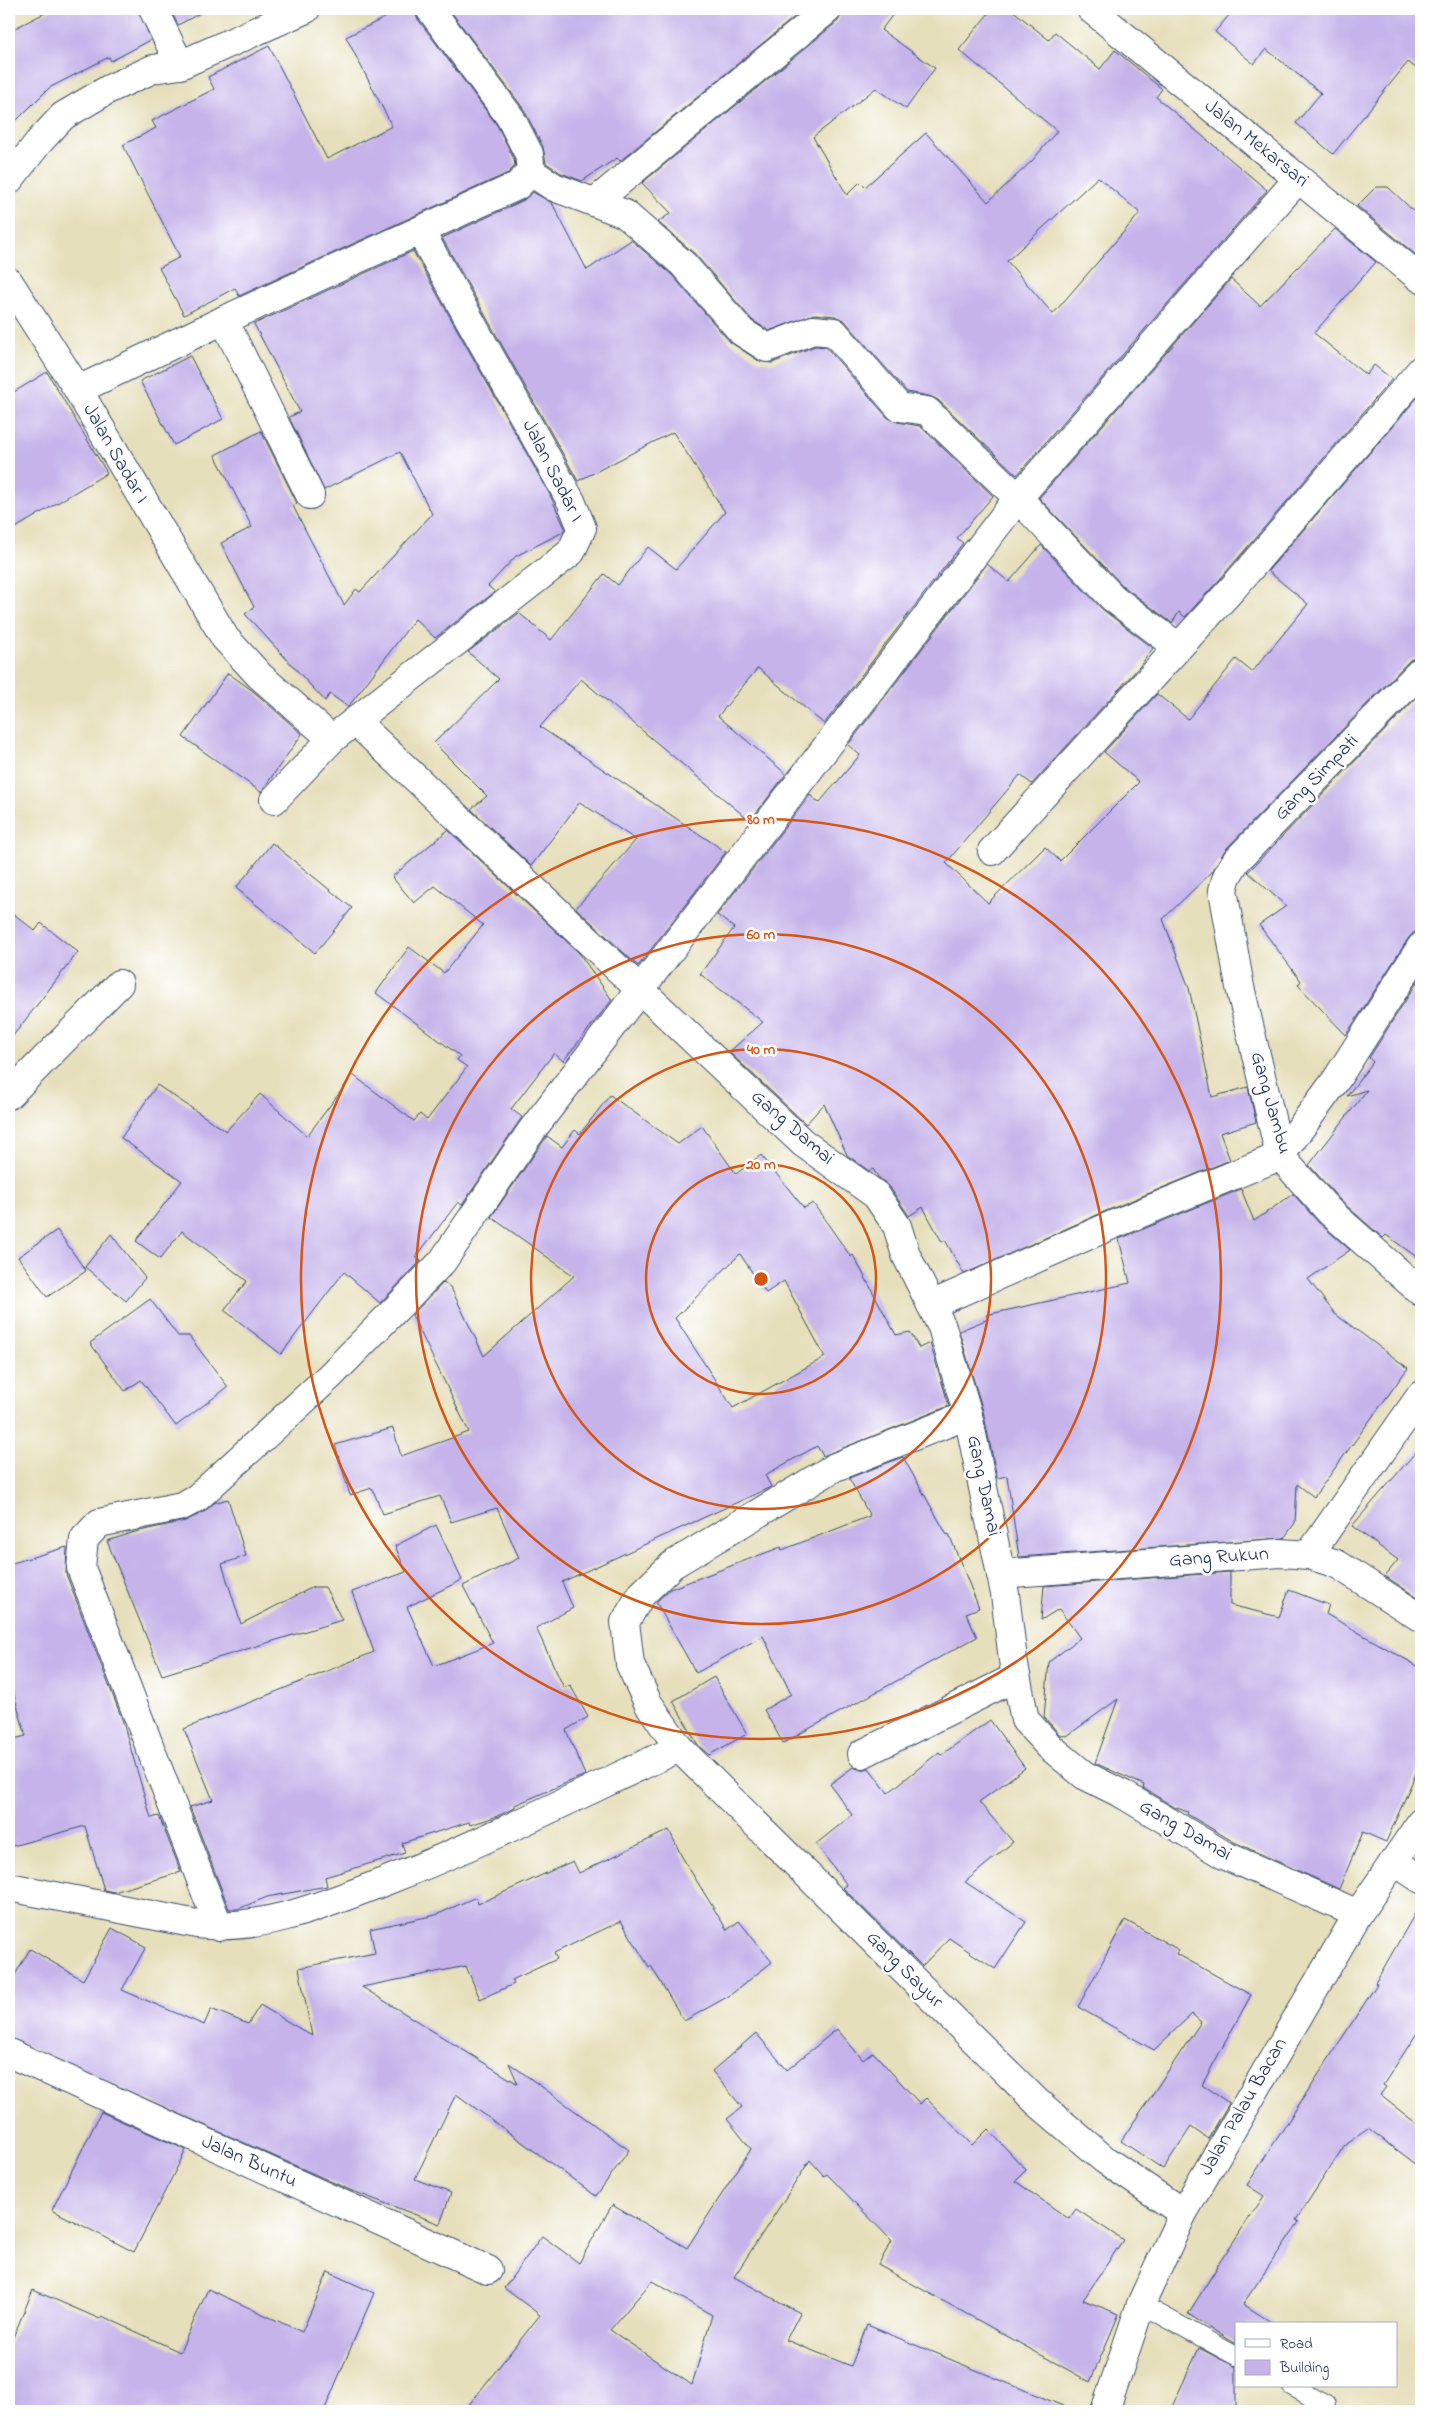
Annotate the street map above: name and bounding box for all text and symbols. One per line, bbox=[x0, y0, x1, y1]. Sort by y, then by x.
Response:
street label: Jalan Mekarsari bbox=[1197, 93, 1315, 195]
street label: Jalan Sadar I bbox=[75, 399, 155, 509]
street label: Jalan Sadar I bbox=[514, 415, 590, 527]
street label: Gang Simpati bbox=[1268, 728, 1367, 829]
text: 80 m bbox=[746, 809, 775, 831]
text: 60 m bbox=[746, 924, 776, 946]
text: 40 m bbox=[746, 1039, 775, 1061]
street label: Gang Jambu bbox=[1241, 1048, 1298, 1158]
street label: Gang Damai bbox=[743, 1083, 840, 1173]
text: 20 m bbox=[745, 1154, 776, 1176]
centre of rings bbox=[752, 1270, 770, 1288]
street label: Gang Damai bbox=[957, 1433, 1008, 1539]
street label: Gang Rukun bbox=[1168, 1540, 1270, 1577]
street label: Gang Damai bbox=[1133, 1793, 1237, 1870]
street label: Gang Sayur bbox=[858, 1925, 950, 2017]
street label: Jalan Palau Bacan bbox=[1193, 2032, 1295, 2181]
street label: Jalan Buntu bbox=[196, 2128, 302, 2196]
legend bbox=[1235, 2322, 1398, 2388]
text: Road bbox=[1280, 2333, 1313, 2355]
text: Building bbox=[1279, 2357, 1329, 2380]

